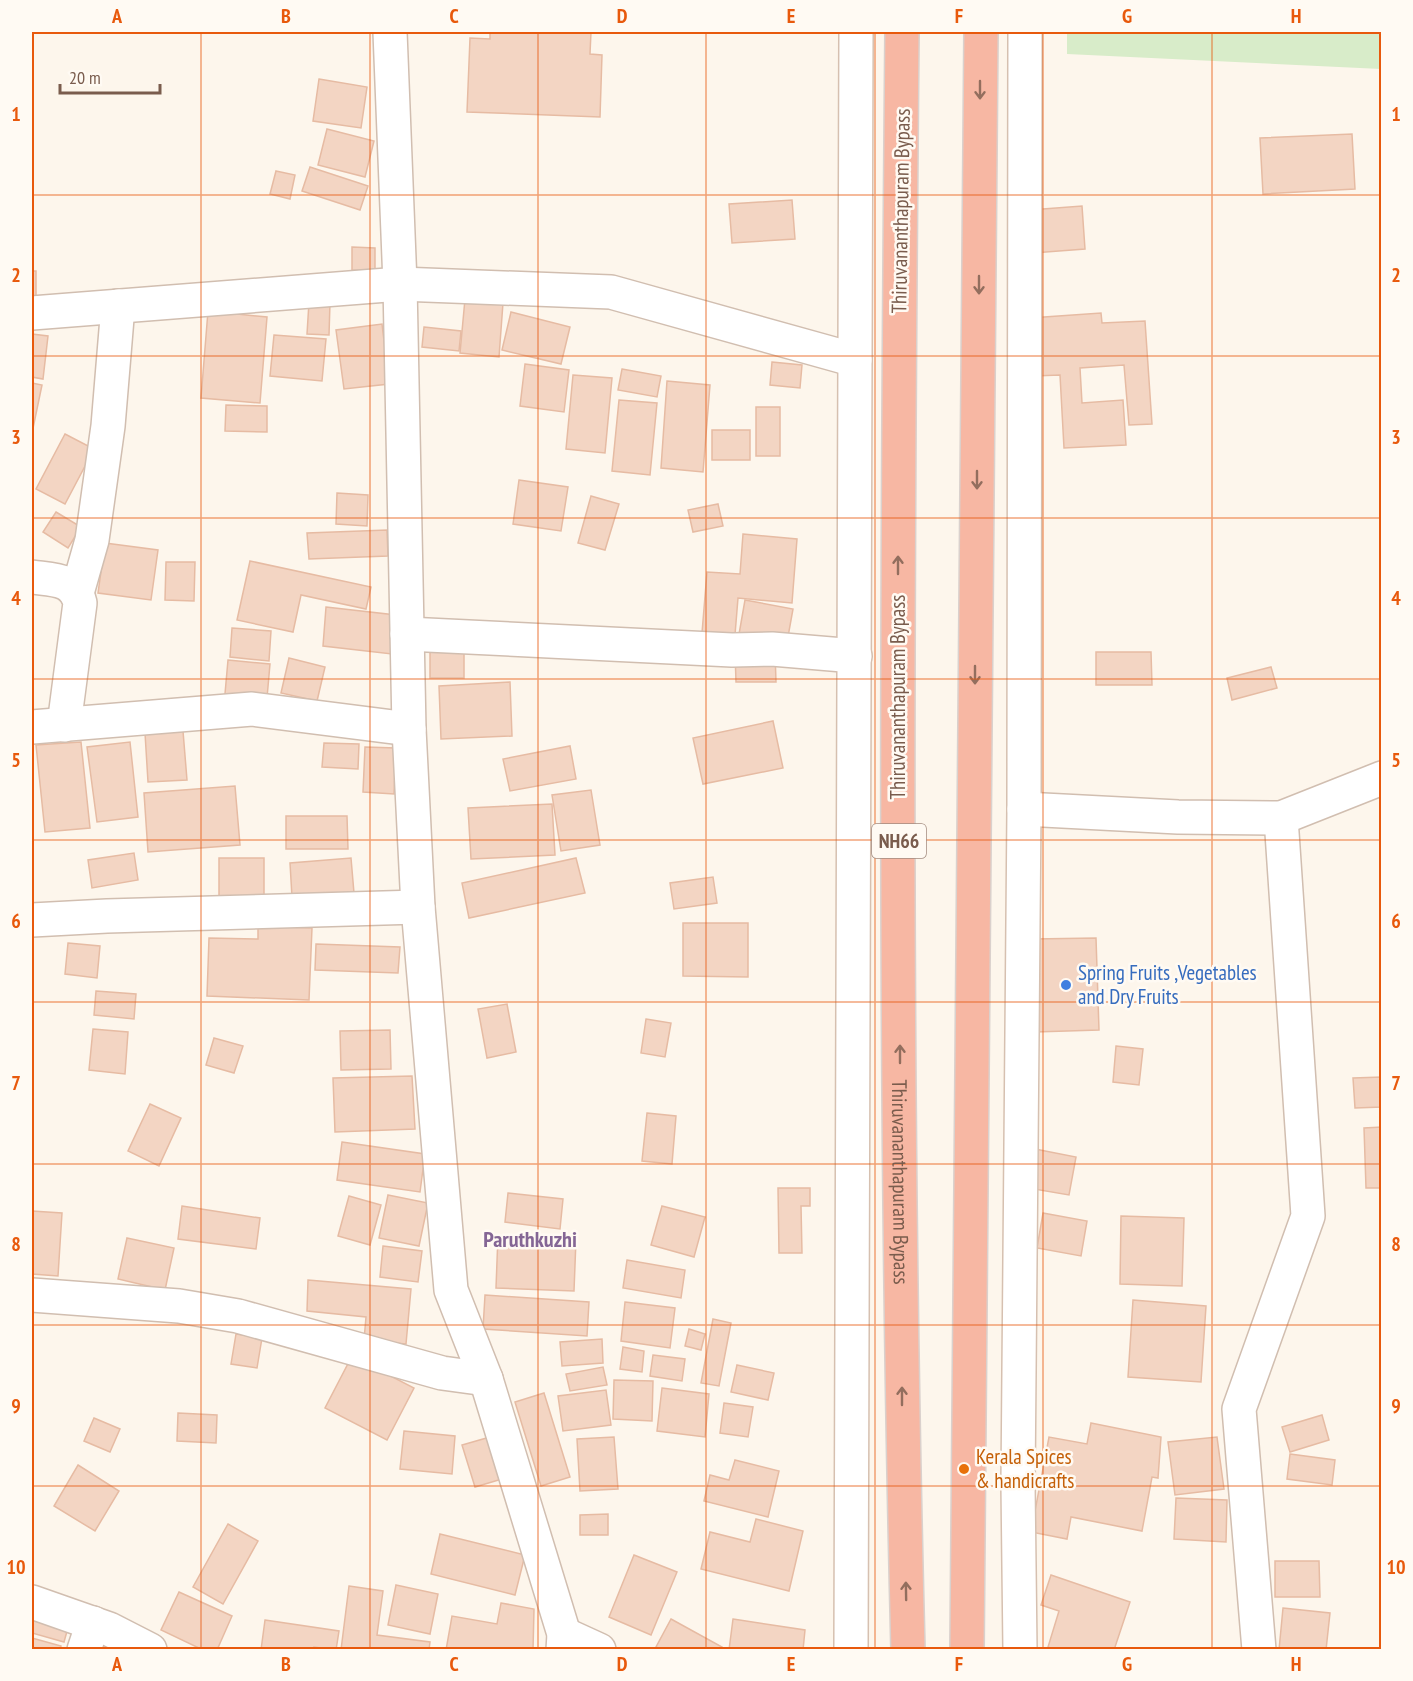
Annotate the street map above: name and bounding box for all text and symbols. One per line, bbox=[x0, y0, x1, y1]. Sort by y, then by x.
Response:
text: A bbox=[111, 3, 123, 29]
text: B bbox=[281, 3, 291, 29]
text: C bbox=[449, 3, 459, 29]
text: D bbox=[617, 3, 628, 29]
text: E bbox=[787, 3, 795, 29]
text: F bbox=[955, 3, 963, 29]
text: G bbox=[1122, 3, 1132, 29]
text: H bbox=[1291, 3, 1301, 29]
scale bar bbox=[60, 57, 160, 95]
text: 20 m bbox=[69, 66, 101, 89]
one-way arrow bbox=[975, 79, 986, 99]
text: 1 bbox=[11, 101, 21, 127]
text: 1 bbox=[1391, 101, 1401, 127]
street label: Thiruvananthapuram Bypass bbox=[885, 108, 916, 314]
text: 2 bbox=[11, 262, 21, 288]
text: 2 bbox=[1391, 262, 1401, 288]
one-way arrow bbox=[973, 274, 985, 294]
text: 3 bbox=[11, 424, 21, 450]
text: 3 bbox=[1391, 424, 1401, 450]
one-way arrow bbox=[971, 469, 983, 489]
one-way arrow bbox=[892, 556, 904, 576]
text: 4 bbox=[11, 585, 21, 611]
text: 4 bbox=[1391, 585, 1401, 611]
street label: Thiruvananthapuram Bypass bbox=[884, 595, 911, 799]
one-way arrow bbox=[969, 664, 981, 684]
text: 5 bbox=[11, 747, 21, 773]
text: 5 bbox=[1391, 747, 1401, 773]
road number: NH66 bbox=[872, 824, 926, 858]
text: 6 bbox=[11, 908, 21, 934]
text: 6 bbox=[1391, 908, 1401, 934]
place label: Spring Fruits ,Vegetables and Dry Fruits bbox=[1078, 959, 1257, 1010]
marker: Spring Fruits ,Vegetables and Dry Fruits bbox=[1059, 978, 1073, 992]
one-way arrow bbox=[894, 1045, 906, 1065]
text: 7 bbox=[11, 1070, 21, 1096]
text: 7 bbox=[1391, 1070, 1401, 1096]
street label: Thiruvananthapuram Bypass bbox=[886, 1079, 915, 1285]
district label: Paruthkuzhi bbox=[483, 1225, 577, 1253]
text: 8 bbox=[11, 1231, 21, 1257]
text: 8 bbox=[1391, 1231, 1401, 1257]
one-way arrow bbox=[896, 1387, 908, 1407]
text: 9 bbox=[11, 1393, 21, 1419]
text: 9 bbox=[1391, 1393, 1401, 1419]
place label: Kerala Spices & handicrafts bbox=[976, 1443, 1074, 1494]
marker: Kerala Spices & handicrafts bbox=[957, 1462, 971, 1476]
text: 10 bbox=[6, 1554, 26, 1580]
text: 10 bbox=[1386, 1554, 1406, 1580]
one-way arrow bbox=[900, 1582, 912, 1602]
text: A bbox=[111, 1651, 123, 1677]
text: B bbox=[281, 1651, 291, 1677]
text: C bbox=[449, 1651, 459, 1677]
text: D bbox=[617, 1651, 628, 1677]
text: E bbox=[787, 1651, 795, 1677]
text: F bbox=[955, 1651, 963, 1677]
text: G bbox=[1122, 1651, 1132, 1677]
text: H bbox=[1291, 1651, 1301, 1677]

